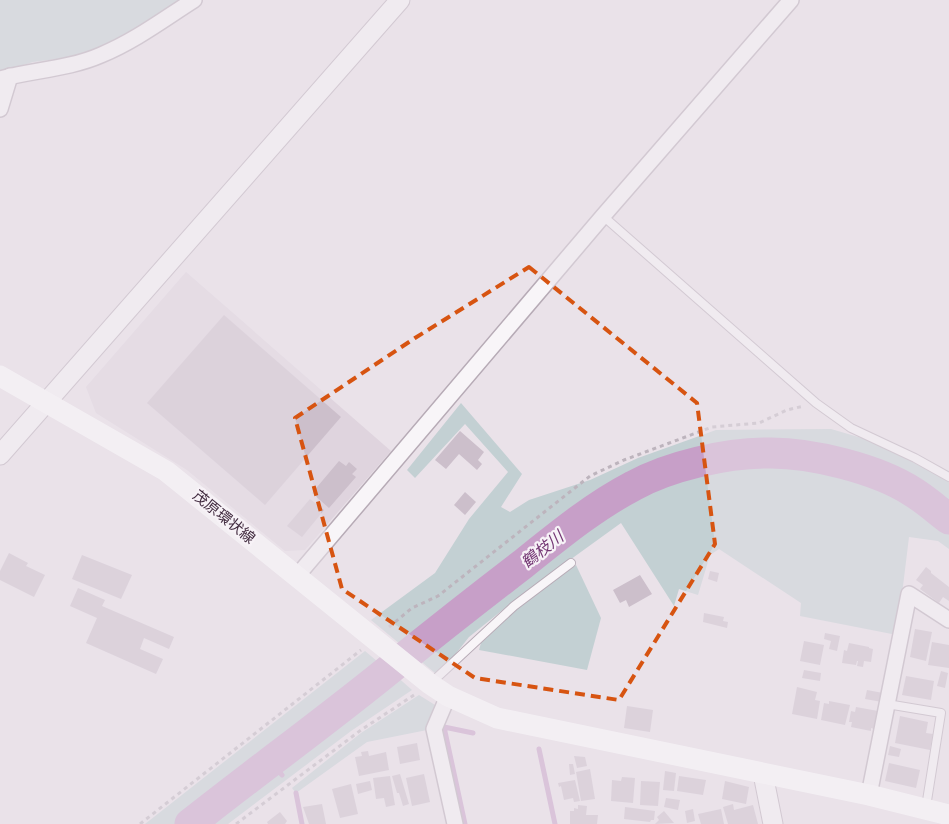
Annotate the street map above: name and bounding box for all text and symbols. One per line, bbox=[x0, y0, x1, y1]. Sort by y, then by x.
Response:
street label: 茂原環状線 bbox=[189, 485, 260, 548]
water label: 鶴枝川 bbox=[516, 524, 569, 572]

